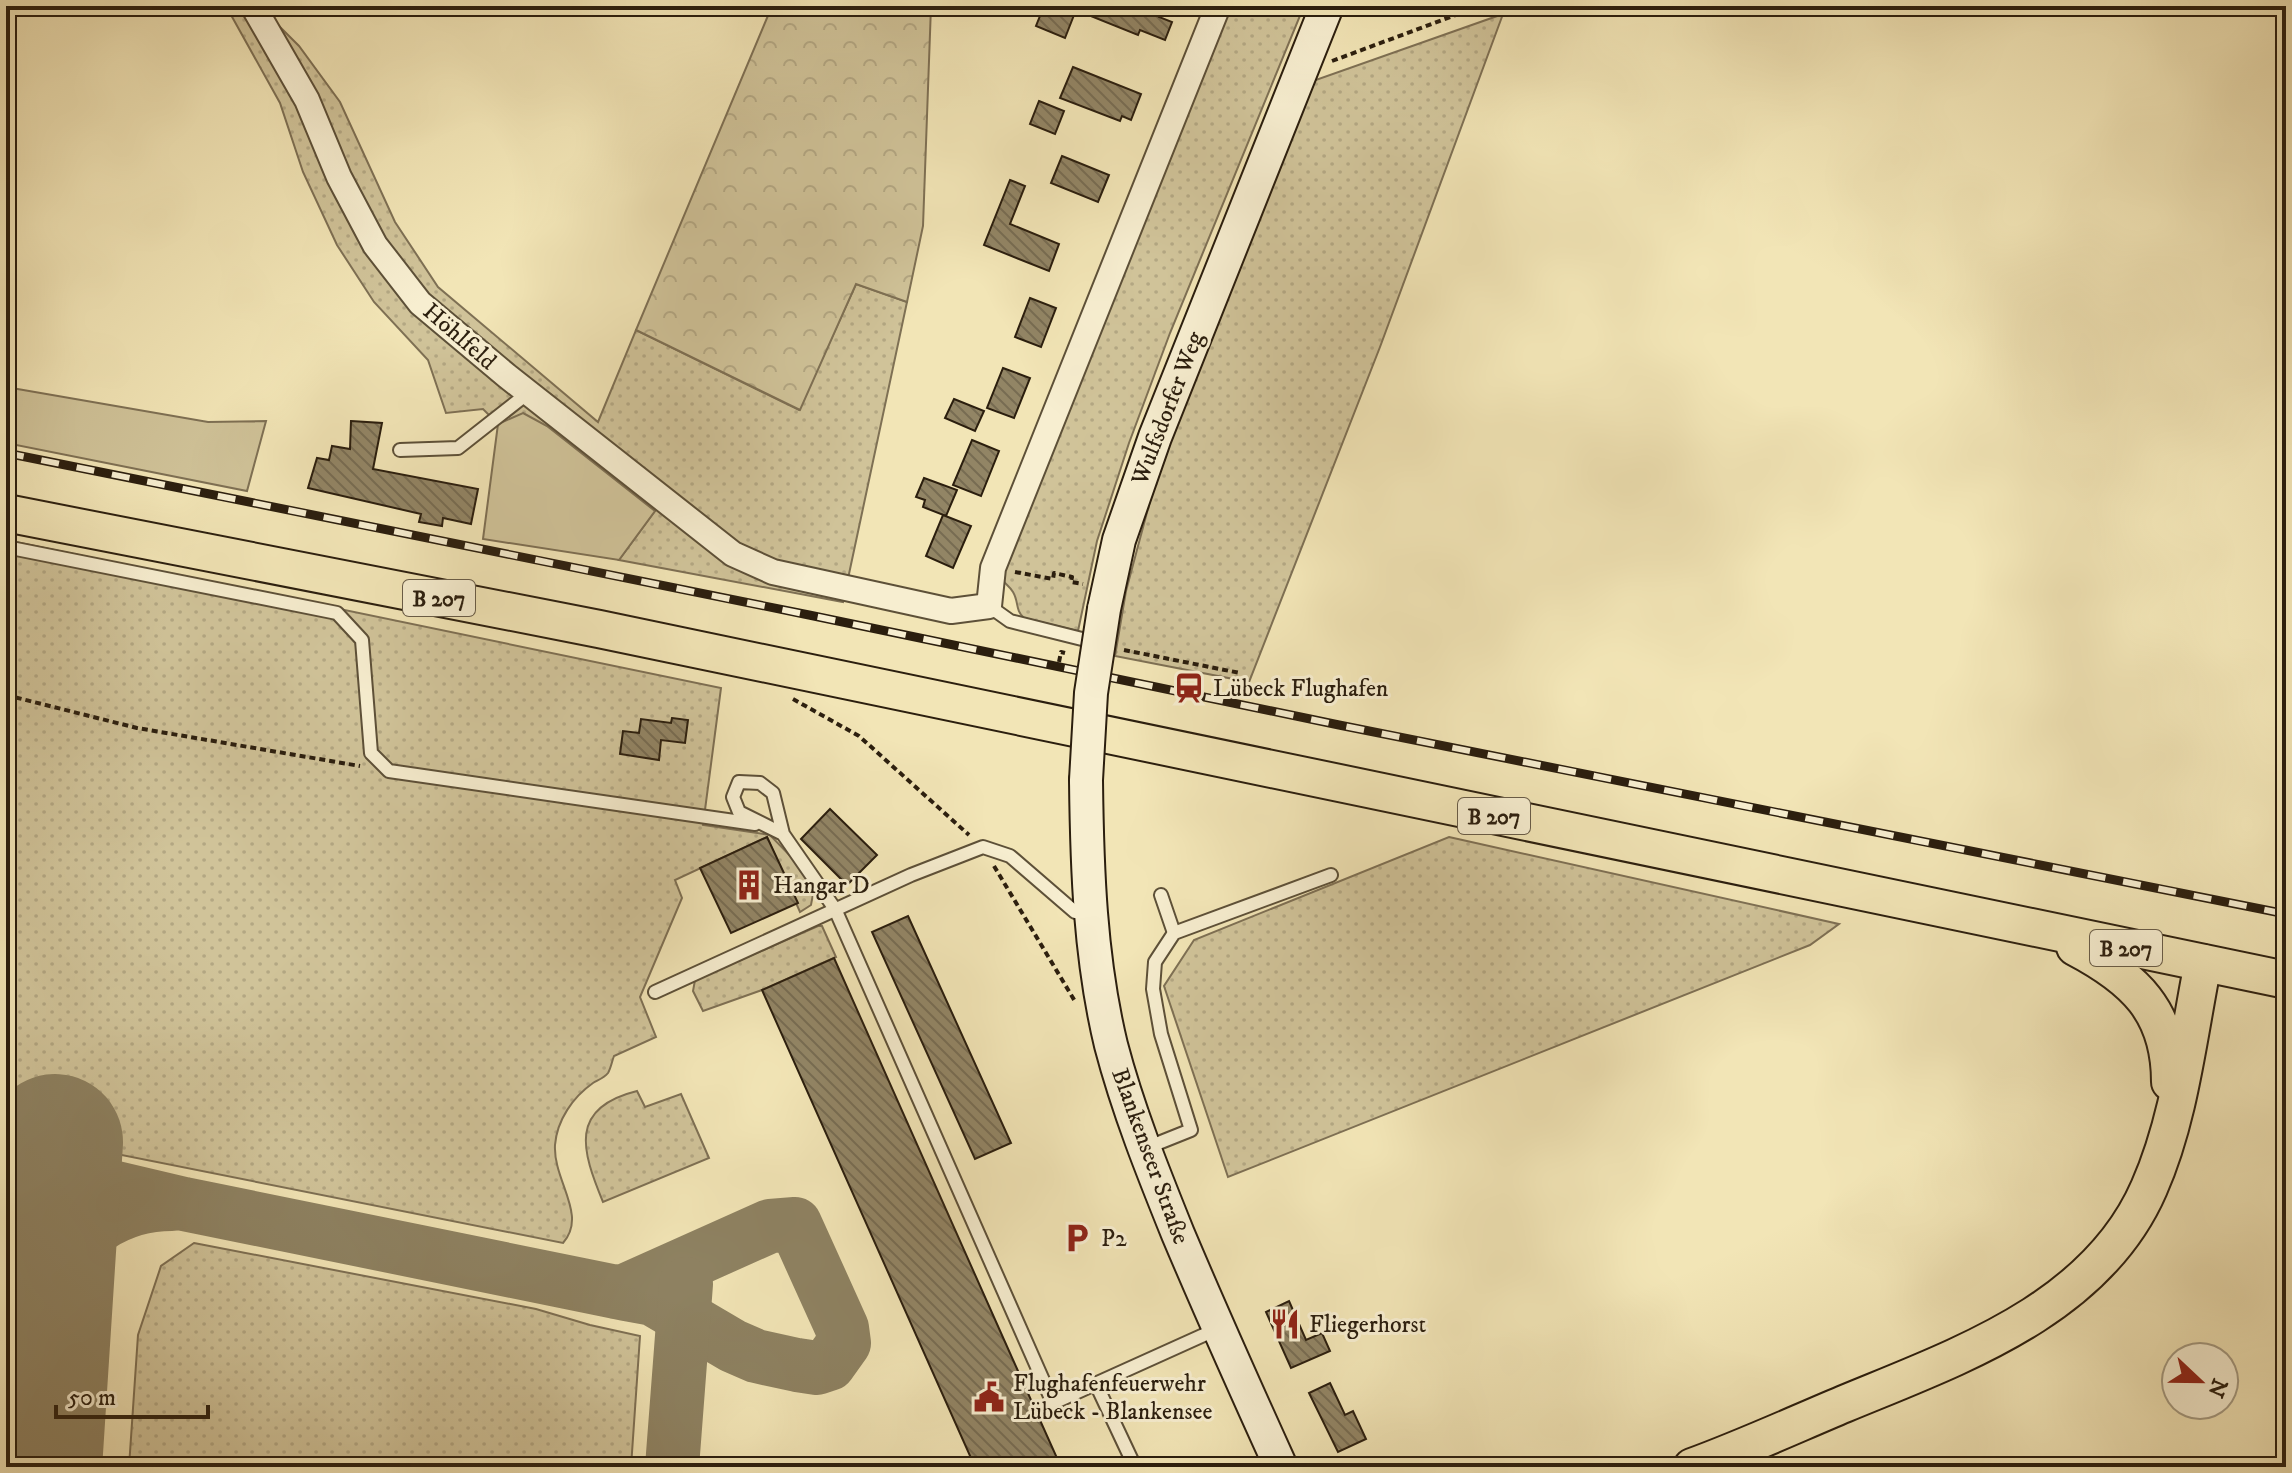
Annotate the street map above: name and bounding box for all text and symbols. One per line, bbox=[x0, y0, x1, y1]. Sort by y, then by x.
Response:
street label: Höhlfeld bbox=[416, 297, 502, 377]
street label: Wulfsdorfer Weg bbox=[1125, 327, 1211, 490]
road number: B 207 bbox=[403, 580, 475, 616]
station icon: Lübeck Flughafen bbox=[1172, 671, 1206, 705]
place label: Lübeck Flughafen bbox=[1213, 674, 1389, 704]
road number: B 207 bbox=[1458, 798, 1530, 834]
building icon: Hangar D bbox=[732, 868, 766, 902]
place label: Hangar D bbox=[773, 871, 870, 901]
road number: B 207 bbox=[2090, 930, 2162, 966]
street label: Blankenseer Straße bbox=[1104, 1064, 1196, 1248]
parking icon: P2 bbox=[1060, 1221, 1094, 1255]
place label: P2 bbox=[1101, 1224, 1127, 1254]
restaurant icon: Fliegerhorst bbox=[1268, 1307, 1302, 1341]
place label: Fliegerhorst bbox=[1309, 1310, 1427, 1340]
north arrow bbox=[2160, 1341, 2240, 1421]
scale bar bbox=[56, 1369, 208, 1419]
place label: Flughafenfeuerwehr Lübeck - Blankensee bbox=[1013, 1369, 1212, 1427]
text: N bbox=[2201, 1374, 2233, 1401]
public building icon: Flughafenfeuerwehr Lübeck - Blankensee bbox=[972, 1380, 1006, 1414]
text: 50 m bbox=[68, 1383, 116, 1413]

